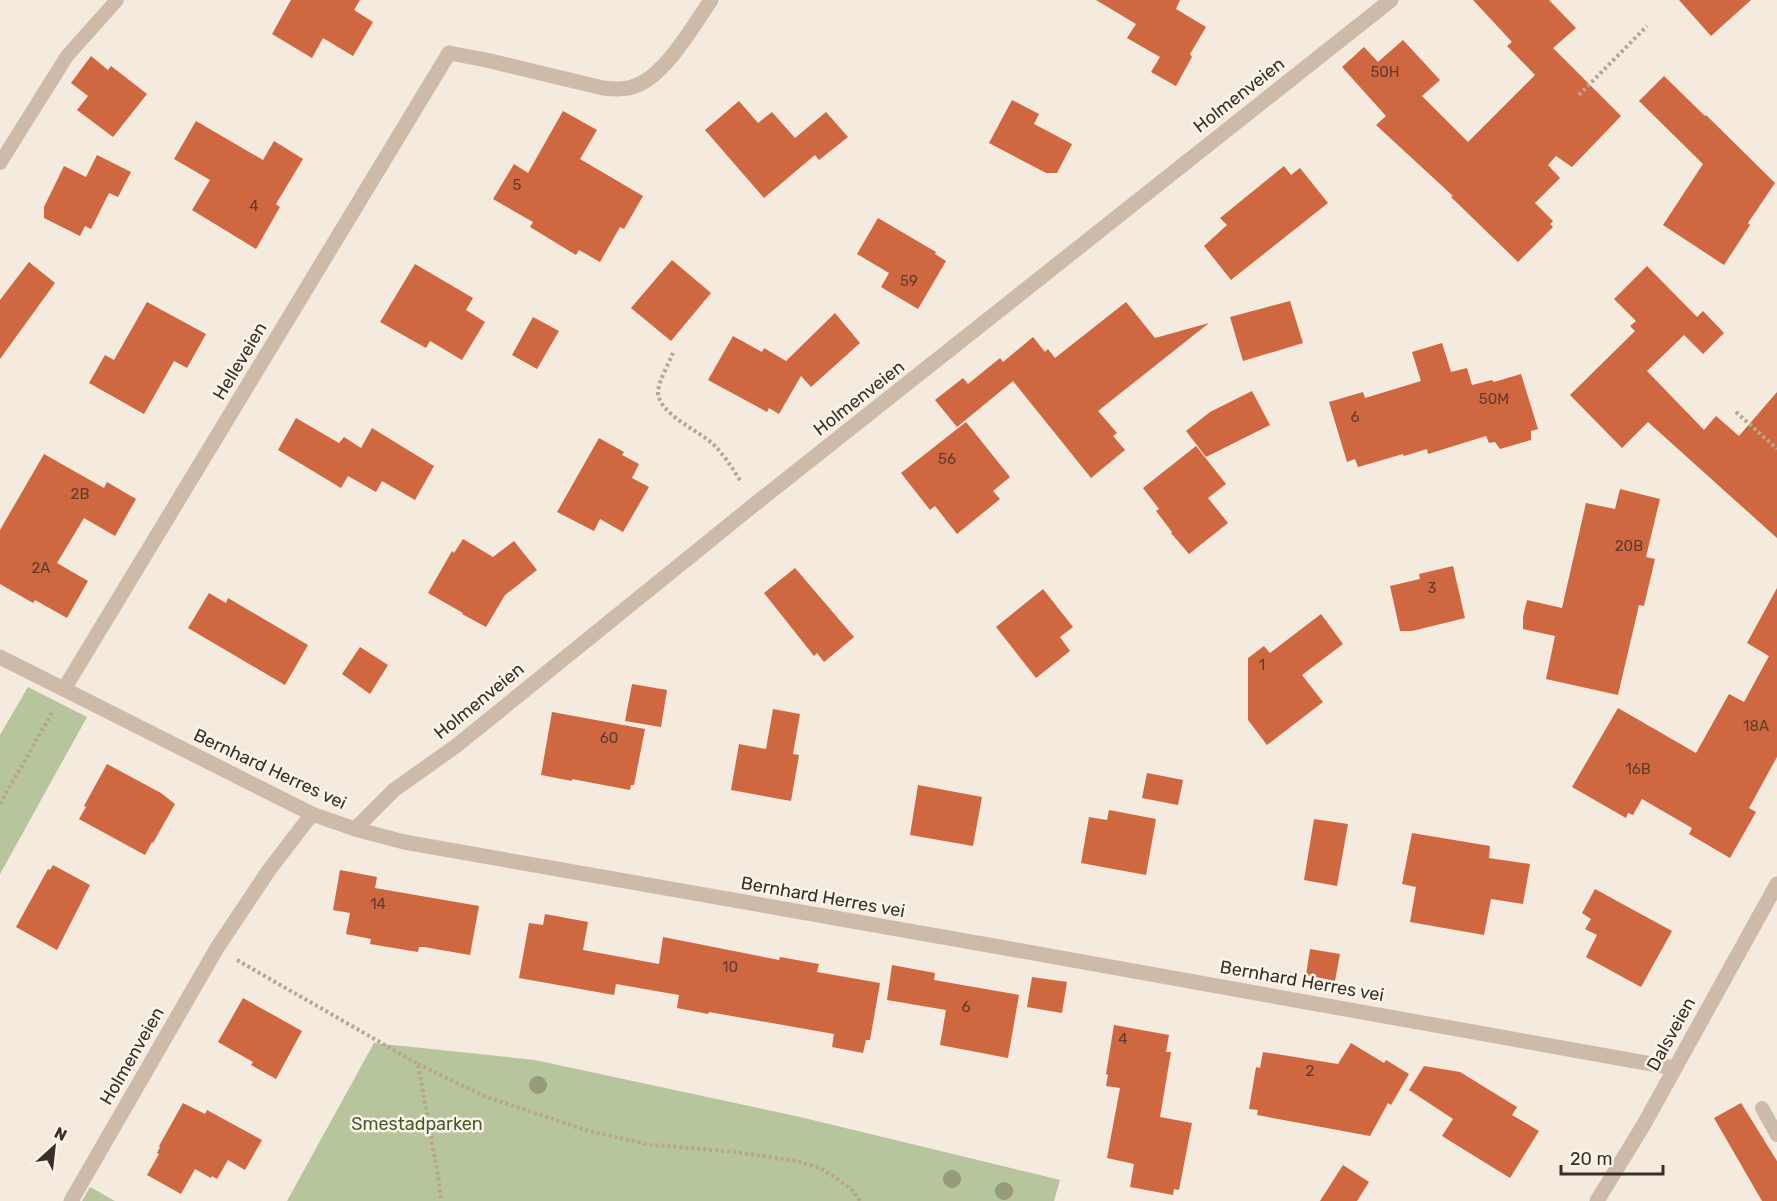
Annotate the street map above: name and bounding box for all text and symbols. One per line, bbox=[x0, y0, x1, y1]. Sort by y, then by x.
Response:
street label: Holmenveien bbox=[1189, 53, 1289, 137]
house number: 50H bbox=[1370, 63, 1400, 81]
house number: 5 bbox=[513, 176, 522, 194]
house number: 4 bbox=[249, 197, 259, 215]
house number: 59 bbox=[900, 272, 918, 290]
street label: Helleveien bbox=[208, 318, 272, 404]
street label: Holmenveien bbox=[809, 356, 909, 440]
house number: 50M bbox=[1479, 390, 1509, 408]
house number: 6 bbox=[1350, 408, 1360, 426]
house number: 56 bbox=[938, 450, 956, 468]
house number: 2B bbox=[71, 485, 89, 503]
house number: 20B bbox=[1615, 537, 1643, 555]
house number: 2A bbox=[32, 559, 50, 577]
house number: 3 bbox=[1427, 579, 1437, 597]
house number: 1 bbox=[1259, 656, 1265, 674]
street label: Holmenveien bbox=[430, 658, 528, 744]
house number: 18A bbox=[1743, 717, 1769, 735]
street label: Bernhard Herres vei bbox=[190, 724, 350, 814]
house number: 60 bbox=[600, 729, 618, 747]
house number: 16B bbox=[1625, 760, 1651, 778]
street label: Bernhard Herres vei bbox=[739, 872, 907, 922]
house number: 14 bbox=[370, 895, 386, 913]
street label: Bernhard Herres vei bbox=[1218, 956, 1386, 1006]
house number: 10 bbox=[722, 958, 738, 976]
street label: Dalsveien bbox=[1642, 993, 1700, 1075]
house number: 6 bbox=[961, 998, 971, 1016]
street label: Holmenveien bbox=[95, 1003, 169, 1109]
house number: 4 bbox=[1118, 1030, 1128, 1048]
house number: 2 bbox=[1306, 1062, 1315, 1080]
park label: Smestadparken bbox=[351, 1113, 483, 1135]
north arrow bbox=[24, 1117, 84, 1177]
text: N bbox=[51, 1123, 70, 1145]
scale bar bbox=[1561, 1138, 1663, 1176]
text: 20 m bbox=[1570, 1148, 1612, 1170]

